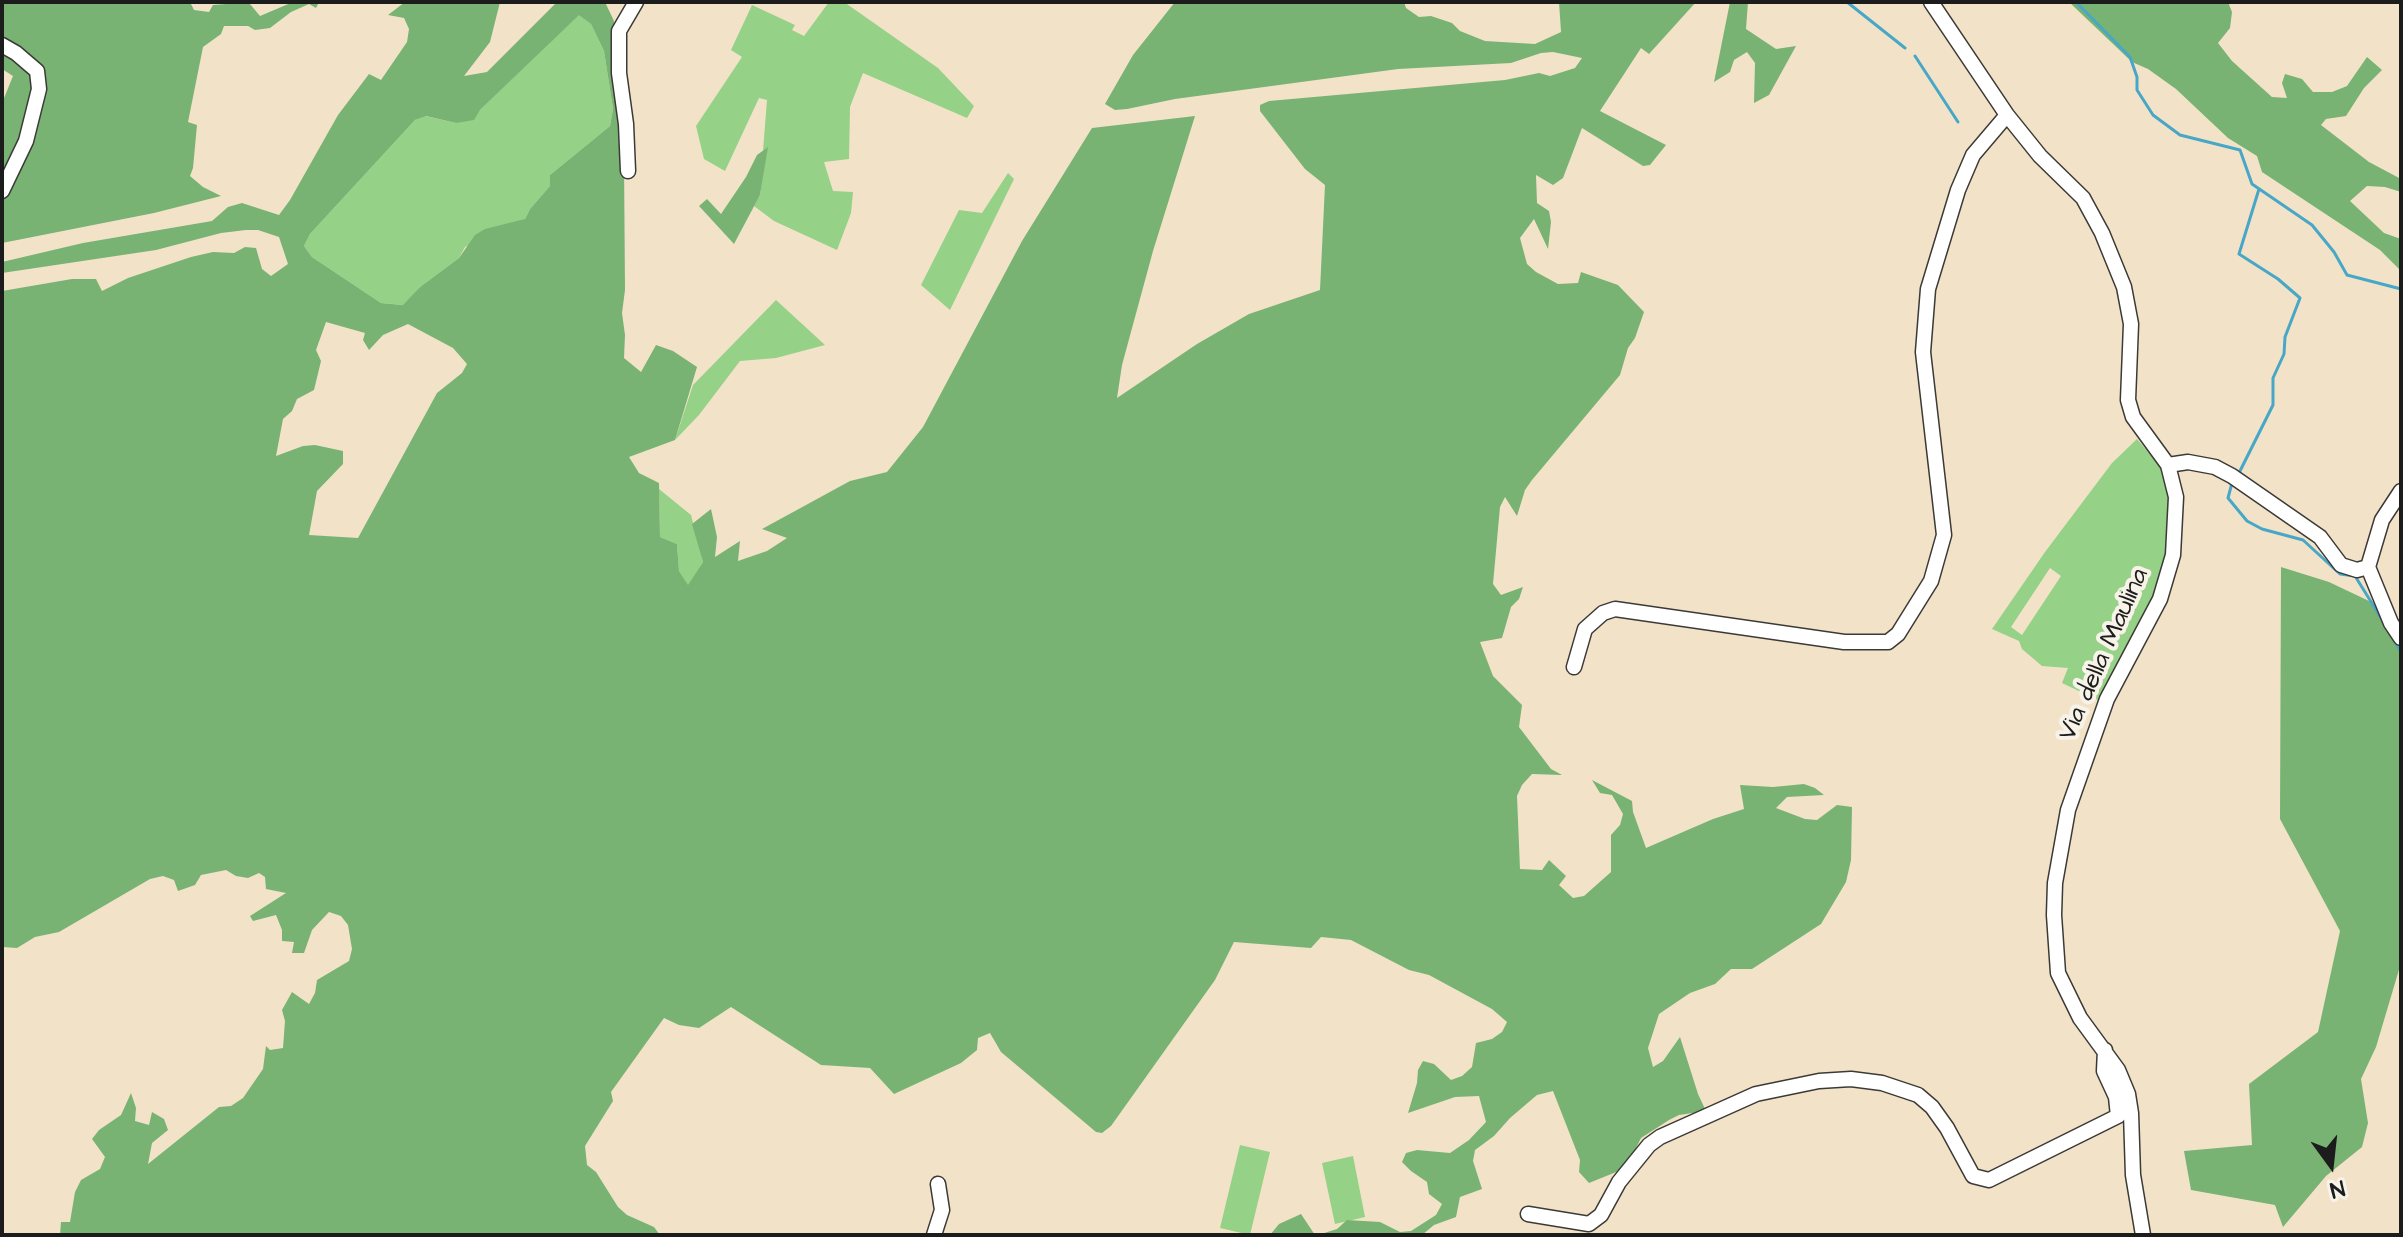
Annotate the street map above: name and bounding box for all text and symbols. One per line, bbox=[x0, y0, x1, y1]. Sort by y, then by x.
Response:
street label: Via della Maulina bbox=[2053, 564, 2157, 746]
north arrow bbox=[2291, 1125, 2371, 1205]
text: N bbox=[2327, 1172, 2348, 1205]

